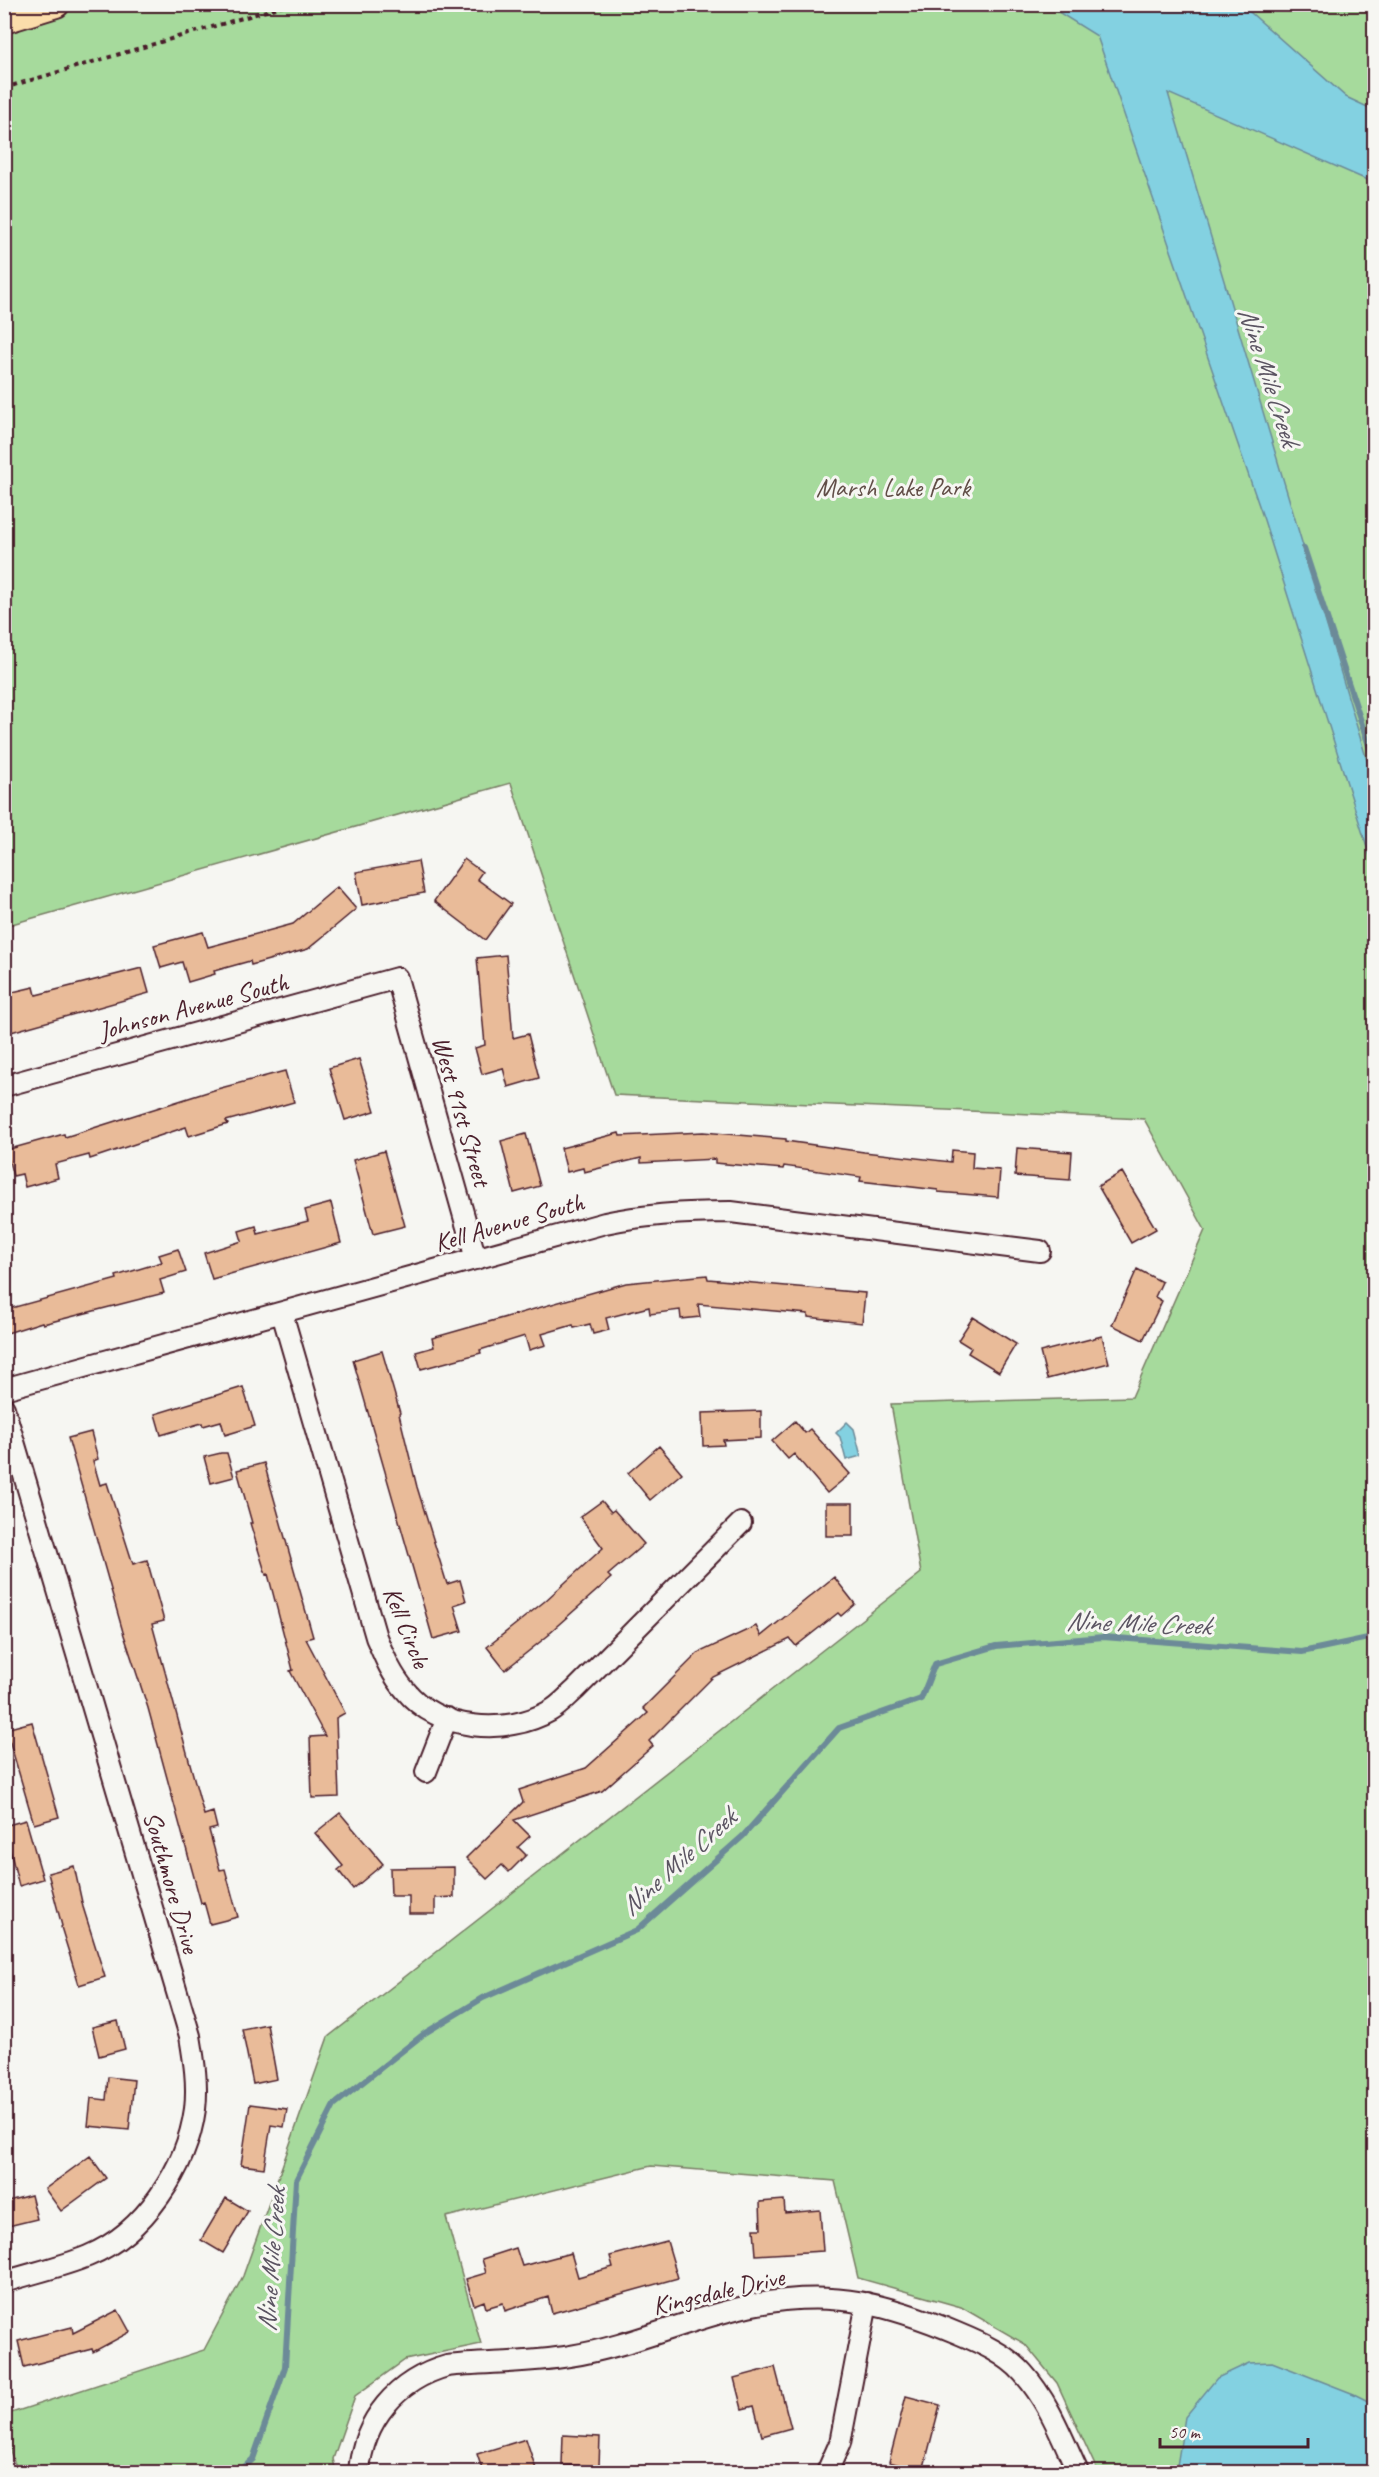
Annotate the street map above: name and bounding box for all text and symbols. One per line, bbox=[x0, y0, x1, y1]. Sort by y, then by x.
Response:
water label: Nine Mile Creek bbox=[1231, 302, 1309, 454]
park label: Marsh Lake Park bbox=[816, 471, 972, 504]
street label: Johnson Avenue South bbox=[93, 965, 293, 1048]
street label: West 91st Street bbox=[424, 1032, 499, 1192]
street label: Kell Avenue South bbox=[431, 1185, 589, 1260]
street label: Kell Circle bbox=[375, 1582, 438, 1674]
water label: Nine Mile Creek bbox=[1066, 1604, 1216, 1643]
water label: Nine Mile Creek bbox=[613, 1798, 747, 1923]
street label: Southmore Drive bbox=[136, 1808, 208, 1958]
water label: Nine Mile Creek bbox=[249, 2182, 293, 2333]
street label: Kingsdale Drive bbox=[649, 2260, 789, 2323]
scale bar bbox=[1160, 2411, 1308, 2449]
text: 50 m bbox=[1169, 2421, 1202, 2443]

